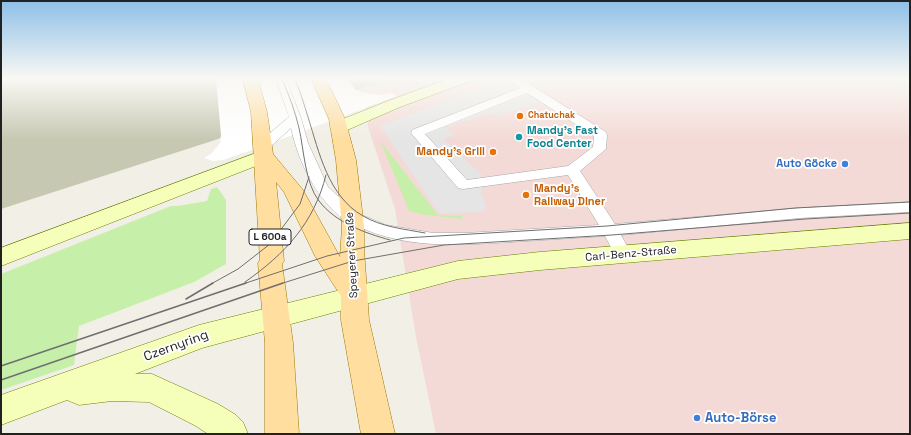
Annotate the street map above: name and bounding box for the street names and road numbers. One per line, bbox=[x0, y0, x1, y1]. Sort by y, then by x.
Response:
street label: Speyerer Straße bbox=[343, 211, 361, 299]
road number: L 600a bbox=[249, 229, 291, 245]
street label: Carl-Benz-Straße bbox=[585, 243, 677, 265]
street label: Czernyring bbox=[142, 327, 210, 365]

